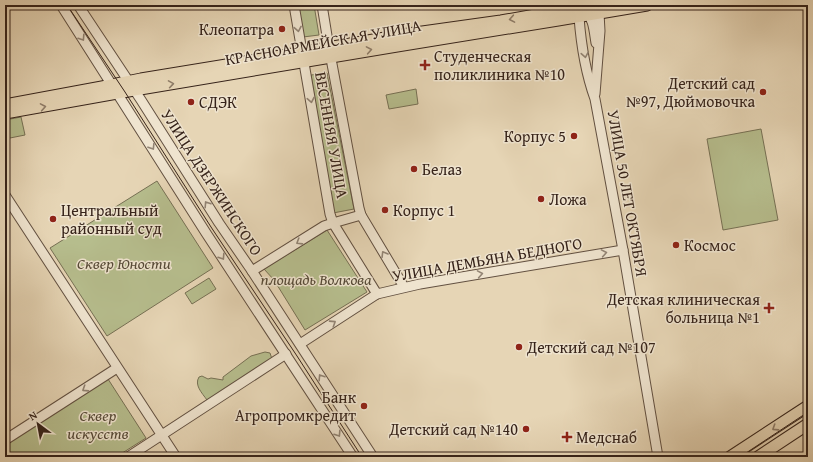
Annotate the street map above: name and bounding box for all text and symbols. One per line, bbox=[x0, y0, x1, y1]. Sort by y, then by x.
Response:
street label: КРАСНОАРМЕЙСКАЯ УЛИЦА bbox=[223, 13, 423, 71]
one-way arrow bbox=[509, 14, 516, 22]
place label: Клеопатра bbox=[199, 17, 274, 41]
marker: Клеопатра bbox=[277, 24, 287, 34]
one-way arrow bbox=[293, 25, 302, 32]
one-way arrow bbox=[77, 34, 85, 41]
place label: Студенческая поликлиника №10 bbox=[434, 44, 565, 86]
one-way arrow bbox=[366, 47, 372, 55]
one-way arrow bbox=[580, 52, 588, 59]
marker: Студенческая поликлиника №10 bbox=[419, 59, 431, 71]
street label: ВЕСЕННЯЯ УЛИЦА bbox=[309, 70, 355, 201]
place label: Детский сад №97, Дюймовочка bbox=[626, 71, 755, 113]
one-way arrow bbox=[168, 80, 175, 89]
marker: Детский сад №97, Дюймовочка bbox=[758, 87, 768, 97]
place label: СДЭК bbox=[199, 90, 237, 114]
marker: СДЭК bbox=[186, 97, 196, 107]
one-way arrow bbox=[306, 97, 314, 103]
one-way arrow bbox=[40, 103, 47, 112]
street label: УЛИЦА ДЗЕРЖИНСКОГО bbox=[155, 104, 269, 260]
street label: УЛИЦА 50 ЛЕТ ОКТЯБРЯ bbox=[602, 108, 655, 279]
place label: Корпус 5 bbox=[504, 124, 566, 148]
marker: Корпус 5 bbox=[569, 131, 579, 141]
one-way arrow bbox=[147, 143, 154, 150]
place label: Белаз bbox=[422, 157, 462, 181]
marker: Белаз bbox=[409, 164, 419, 174]
place label: Ложа bbox=[549, 187, 587, 211]
marker: Ложа bbox=[536, 194, 546, 204]
place label: Центральный районный суд bbox=[61, 198, 162, 240]
place label: Корпус 1 bbox=[393, 198, 455, 222]
one-way arrow bbox=[205, 202, 212, 209]
marker: Корпус 1 bbox=[380, 205, 390, 215]
marker: Центральный районный суд bbox=[48, 214, 58, 224]
street label: УЛИЦА ДЕМЬЯНА БЕДНОГО bbox=[390, 230, 584, 288]
place label: Космос bbox=[684, 233, 736, 257]
one-way arrow bbox=[296, 238, 303, 245]
marker: Космос bbox=[671, 240, 681, 250]
one-way arrow bbox=[601, 250, 608, 258]
park label: Сквер Юности bbox=[77, 251, 171, 275]
one-way arrow bbox=[382, 251, 389, 258]
one-way arrow bbox=[217, 253, 224, 260]
park label: площадь Волкова bbox=[260, 267, 372, 291]
one-way arrow bbox=[477, 271, 483, 279]
place label: Детская клиническая больница №1 bbox=[606, 287, 760, 329]
marker: Детская клиническая больница №1 bbox=[763, 302, 775, 314]
one-way arrow bbox=[328, 321, 335, 328]
place label: Детский сад №107 bbox=[526, 335, 656, 359]
marker: Детский сад №107 bbox=[514, 342, 524, 352]
one-way arrow bbox=[318, 374, 326, 381]
one-way arrow bbox=[82, 384, 89, 391]
place label: Банк Агропромкредит bbox=[235, 385, 357, 427]
marker: Банк Агропромкредит bbox=[359, 401, 369, 411]
park label: Сквер искусств bbox=[67, 403, 129, 445]
north arrow bbox=[18, 404, 58, 444]
text: N bbox=[25, 406, 41, 424]
place label: Детский сад №140 bbox=[388, 417, 518, 441]
one-way arrow bbox=[772, 423, 779, 430]
marker: Детский сад №140 bbox=[521, 424, 531, 434]
place label: Медснаб bbox=[576, 425, 637, 449]
one-way arrow bbox=[334, 430, 341, 437]
marker: Медснаб bbox=[561, 431, 573, 443]

